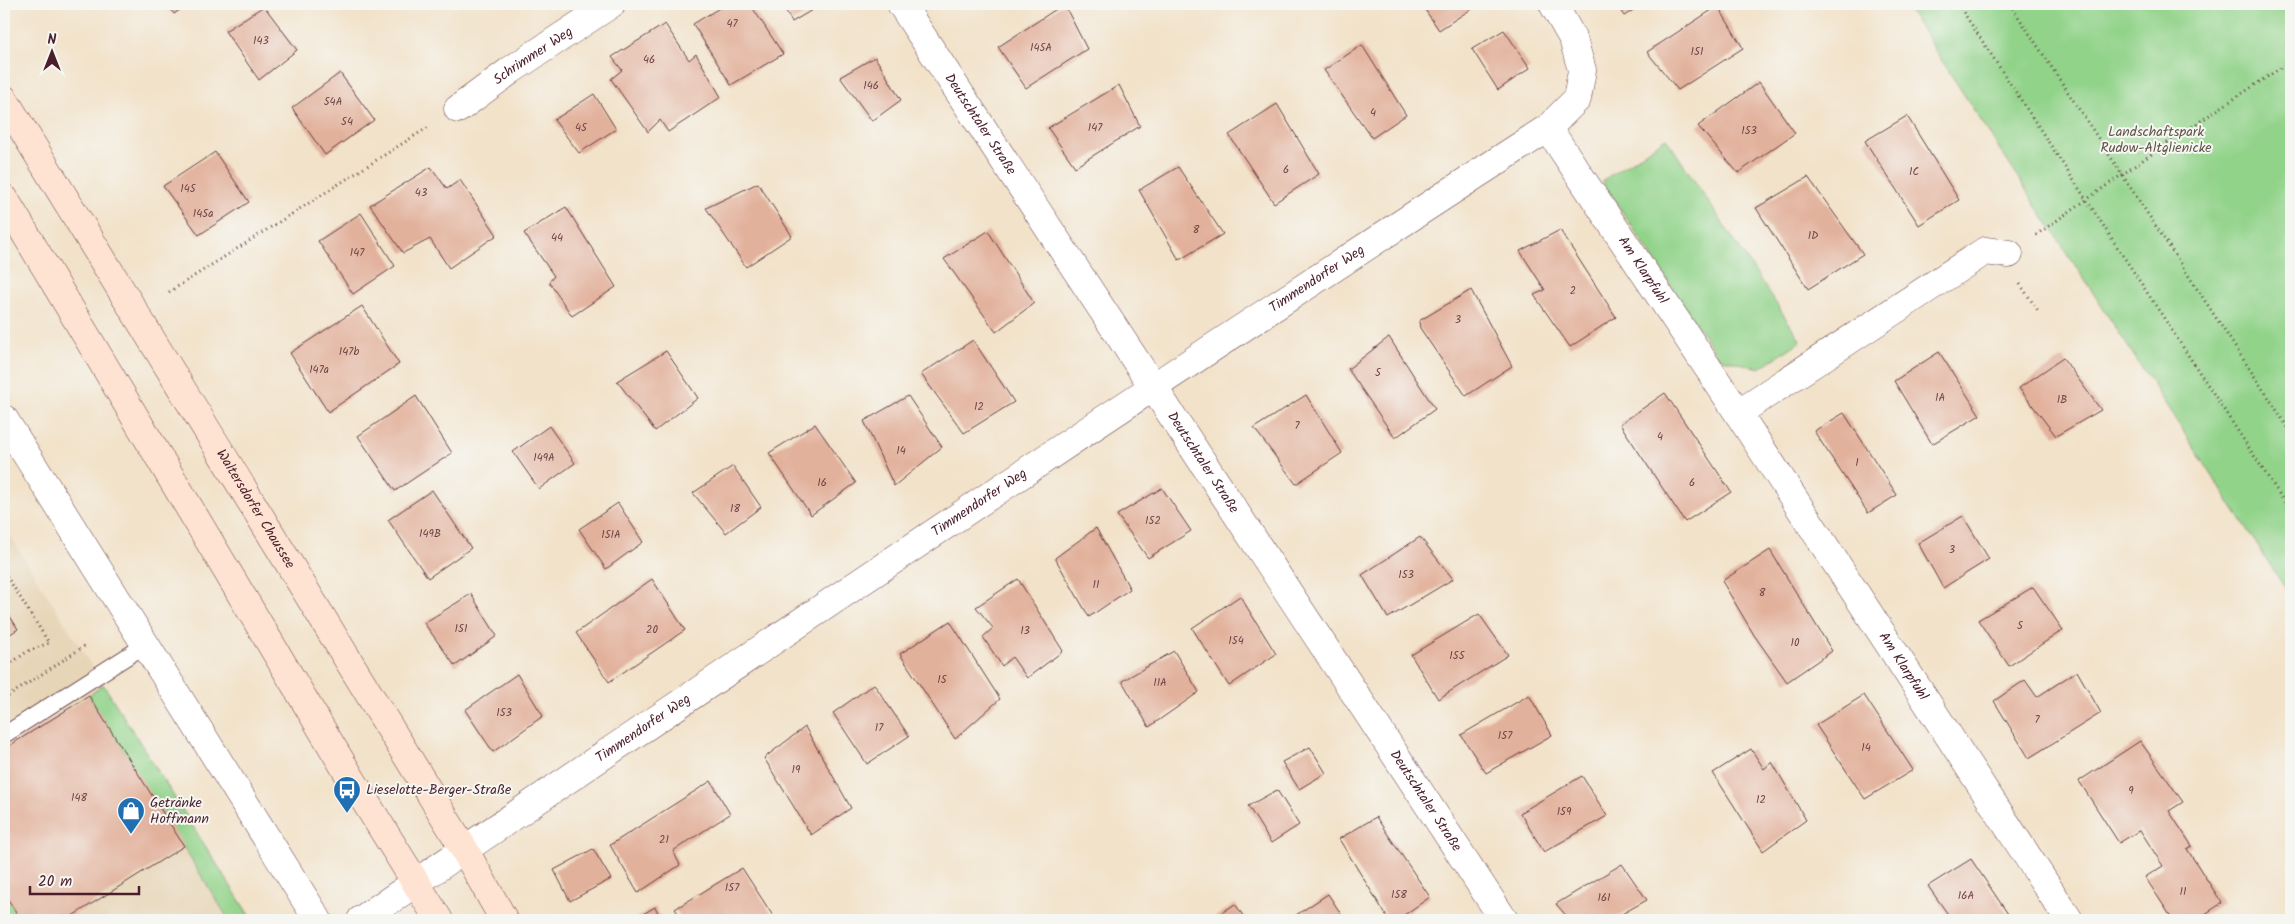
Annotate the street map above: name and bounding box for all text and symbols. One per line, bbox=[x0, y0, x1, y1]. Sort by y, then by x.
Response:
house number: 47 bbox=[726, 15, 738, 33]
street label: Schrimmer Weg bbox=[489, 21, 577, 91]
north arrow bbox=[28, 28, 78, 78]
text: N bbox=[48, 29, 57, 51]
house number: 143 bbox=[253, 32, 269, 50]
house number: 145A bbox=[1030, 39, 1052, 57]
house number: 151 bbox=[1691, 43, 1703, 61]
house number: 46 bbox=[643, 51, 655, 69]
street label: Deutschtaler Straße bbox=[939, 69, 1022, 180]
house number: 146 bbox=[863, 77, 879, 95]
house number: 54A bbox=[324, 93, 343, 111]
house number: 4 bbox=[1370, 104, 1376, 122]
house number: 54 bbox=[341, 113, 353, 131]
house number: 45 bbox=[575, 119, 588, 137]
house number: 147 bbox=[1088, 119, 1103, 137]
park label: Landschaftspark Rudow-Altglienicke bbox=[2100, 121, 2212, 159]
house number: 153 bbox=[1741, 122, 1757, 140]
house number: 6 bbox=[1283, 161, 1289, 179]
house number: 1C bbox=[1909, 163, 1919, 181]
house number: 145 bbox=[180, 180, 197, 198]
house number: 43 bbox=[415, 184, 427, 202]
house number: 145a bbox=[193, 205, 213, 223]
house number: 8 bbox=[1193, 221, 1200, 239]
house number: 1D bbox=[1808, 227, 1818, 245]
house number: 44 bbox=[551, 229, 563, 247]
street label: Am Klarpfuhl bbox=[1612, 232, 1674, 309]
street label: Timmendorfer Weg bbox=[1265, 239, 1369, 319]
house number: 147 bbox=[350, 244, 365, 262]
house number: 2 bbox=[1570, 282, 1576, 300]
house number: 3 bbox=[1455, 311, 1461, 329]
house number: 147b bbox=[339, 343, 359, 361]
house number: 147a bbox=[309, 361, 329, 379]
house number: 5 bbox=[1375, 364, 1382, 382]
house number: 1A bbox=[1935, 389, 1945, 407]
house number: 1B bbox=[2057, 391, 2067, 409]
house number: 12 bbox=[974, 398, 984, 416]
street label: Deutschtaler Straße bbox=[1161, 407, 1245, 518]
house number: 7 bbox=[1294, 417, 1300, 435]
house number: 4 bbox=[1657, 428, 1663, 446]
house number: 14 bbox=[896, 442, 906, 460]
street label: Waltersdorfer Chaussee bbox=[210, 445, 301, 574]
house number: 149A bbox=[533, 449, 555, 467]
house number: 1 bbox=[1855, 454, 1859, 472]
street label: Timmendorfer Weg bbox=[927, 463, 1031, 542]
house number: 16 bbox=[817, 474, 827, 492]
house number: 6 bbox=[1689, 474, 1695, 492]
house number: 18 bbox=[730, 500, 740, 518]
house number: 152 bbox=[1145, 512, 1161, 530]
house number: 149B bbox=[419, 525, 441, 543]
house number: 151A bbox=[601, 526, 621, 544]
house number: 3 bbox=[1949, 541, 1955, 559]
house number: 153 bbox=[1398, 566, 1414, 584]
house number: 11 bbox=[1093, 576, 1099, 594]
house number: 8 bbox=[1759, 584, 1766, 602]
house number: 5 bbox=[2017, 617, 2024, 635]
house number: 151 bbox=[455, 620, 467, 638]
house number: 20 bbox=[646, 621, 658, 639]
house number: 13 bbox=[1020, 622, 1030, 640]
street label: Am Klarpfuhl bbox=[1873, 628, 1934, 705]
house number: 154 bbox=[1228, 632, 1244, 650]
house number: 10 bbox=[1791, 634, 1800, 652]
house number: 155 bbox=[1449, 647, 1466, 665]
house number: 15 bbox=[937, 671, 948, 689]
house number: 11A bbox=[1153, 674, 1167, 692]
street label: Timmendorfer Weg bbox=[591, 688, 695, 769]
house number: 153 bbox=[496, 704, 512, 722]
house number: 7 bbox=[2034, 711, 2040, 729]
house number: 17 bbox=[875, 719, 884, 737]
house number: 157 bbox=[1498, 727, 1513, 745]
house number: 14 bbox=[1861, 739, 1871, 757]
street label: Deutschtaler Straße bbox=[1384, 746, 1468, 857]
house number: 19 bbox=[792, 761, 801, 779]
bus stop icon: Lieselotte-Berger-Straße bbox=[332, 775, 362, 814]
place label: Lieselotte-Berger-Straße bbox=[366, 779, 512, 801]
house number: 9 bbox=[2128, 782, 2134, 800]
house number: 148 bbox=[71, 789, 87, 807]
house number: 12 bbox=[1756, 791, 1766, 809]
place label: Getränke Hoffmann bbox=[150, 792, 209, 830]
shop icon: Getränke Hoffmann bbox=[116, 796, 146, 835]
house number: 159 bbox=[1557, 803, 1572, 821]
house number: 21 bbox=[659, 831, 669, 849]
scale bar bbox=[30, 864, 139, 896]
text: 20 m bbox=[38, 870, 72, 894]
house number: 157 bbox=[725, 879, 740, 897]
house number: 11 bbox=[2180, 883, 2186, 901]
house number: 158 bbox=[1391, 886, 1407, 904]
house number: 16A bbox=[1958, 887, 1974, 905]
house number: 161 bbox=[1597, 889, 1611, 907]

